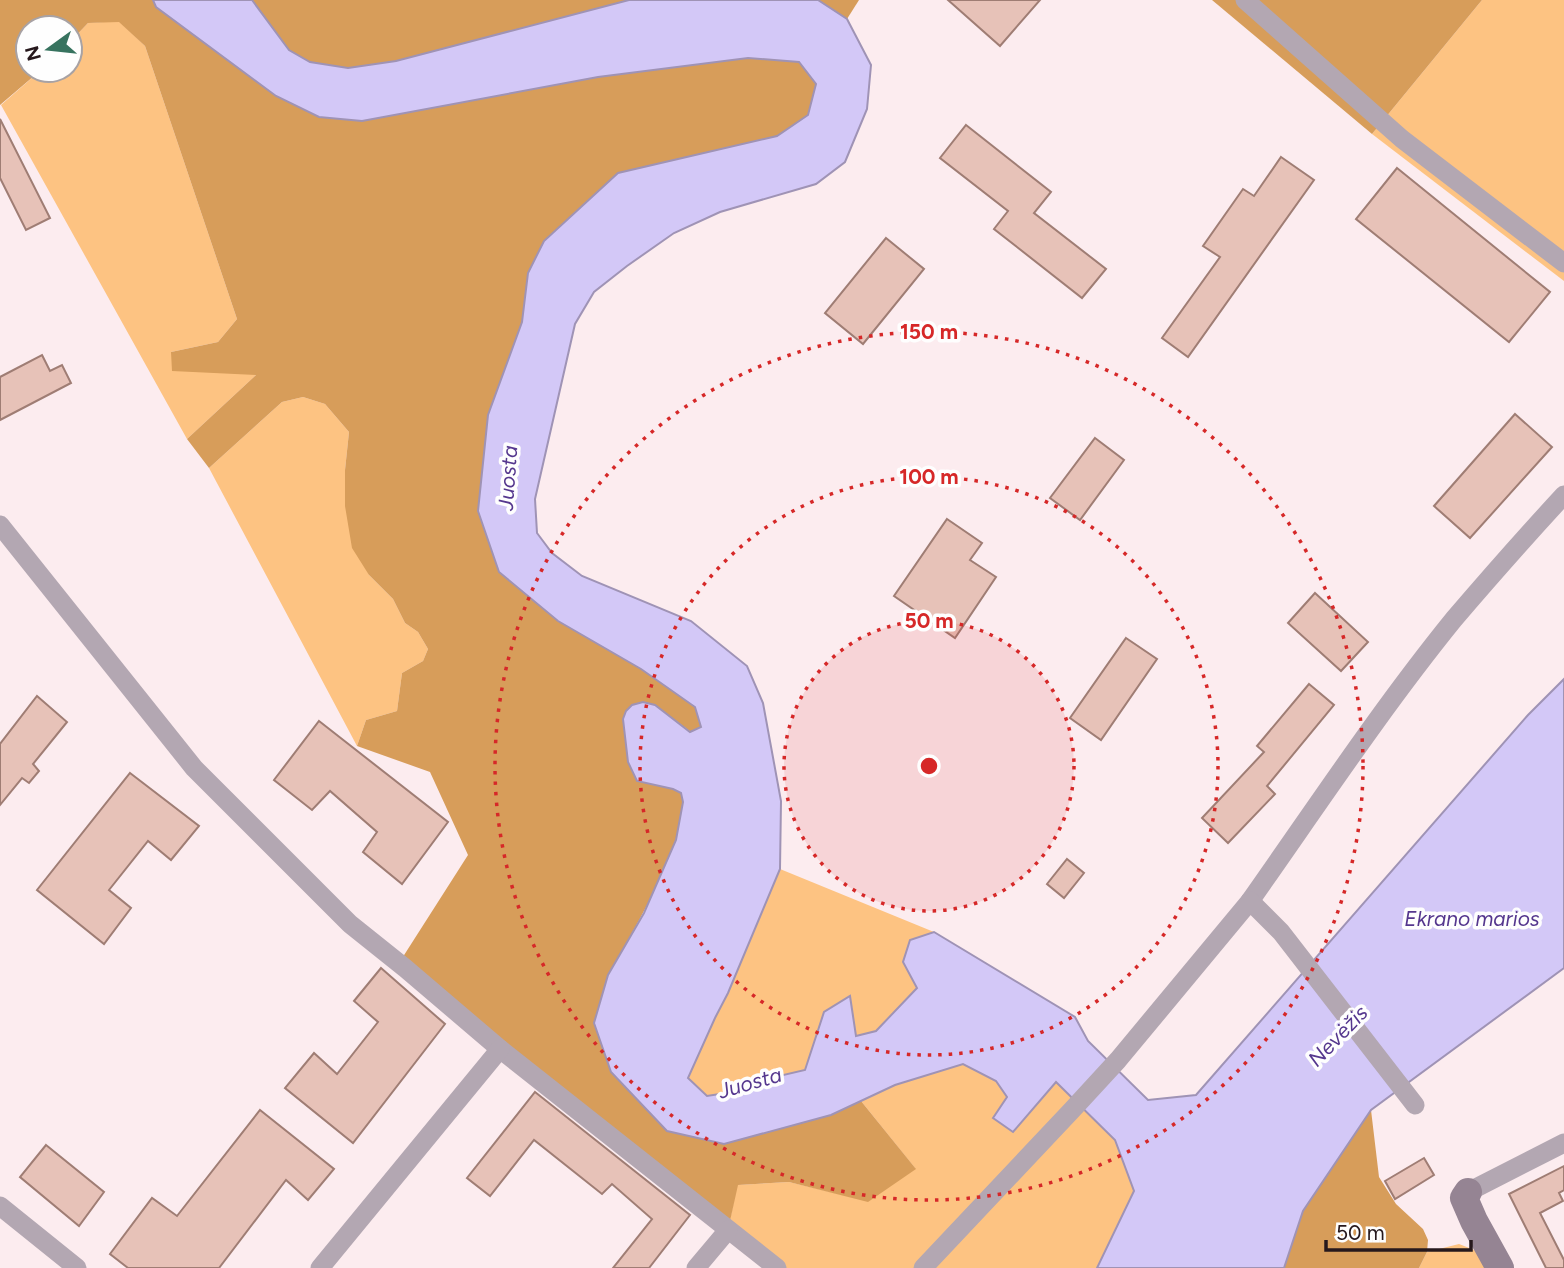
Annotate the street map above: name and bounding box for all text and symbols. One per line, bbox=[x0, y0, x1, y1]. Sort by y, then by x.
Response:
north arrow bbox=[14, 14, 84, 84]
text: N bbox=[20, 43, 46, 63]
text: 150 m bbox=[900, 319, 958, 344]
water label: Juosta bbox=[493, 445, 522, 512]
text: 100 m bbox=[899, 464, 959, 489]
text: 50 m bbox=[904, 608, 954, 633]
centre of rings bbox=[917, 754, 941, 778]
water label: Ekrano marios bbox=[1404, 906, 1540, 931]
water label: Nevėžis bbox=[1303, 1000, 1373, 1071]
water label: Juosta bbox=[714, 1062, 785, 1104]
scale bar bbox=[1326, 1208, 1471, 1252]
text: 50 m bbox=[1336, 1220, 1385, 1245]

